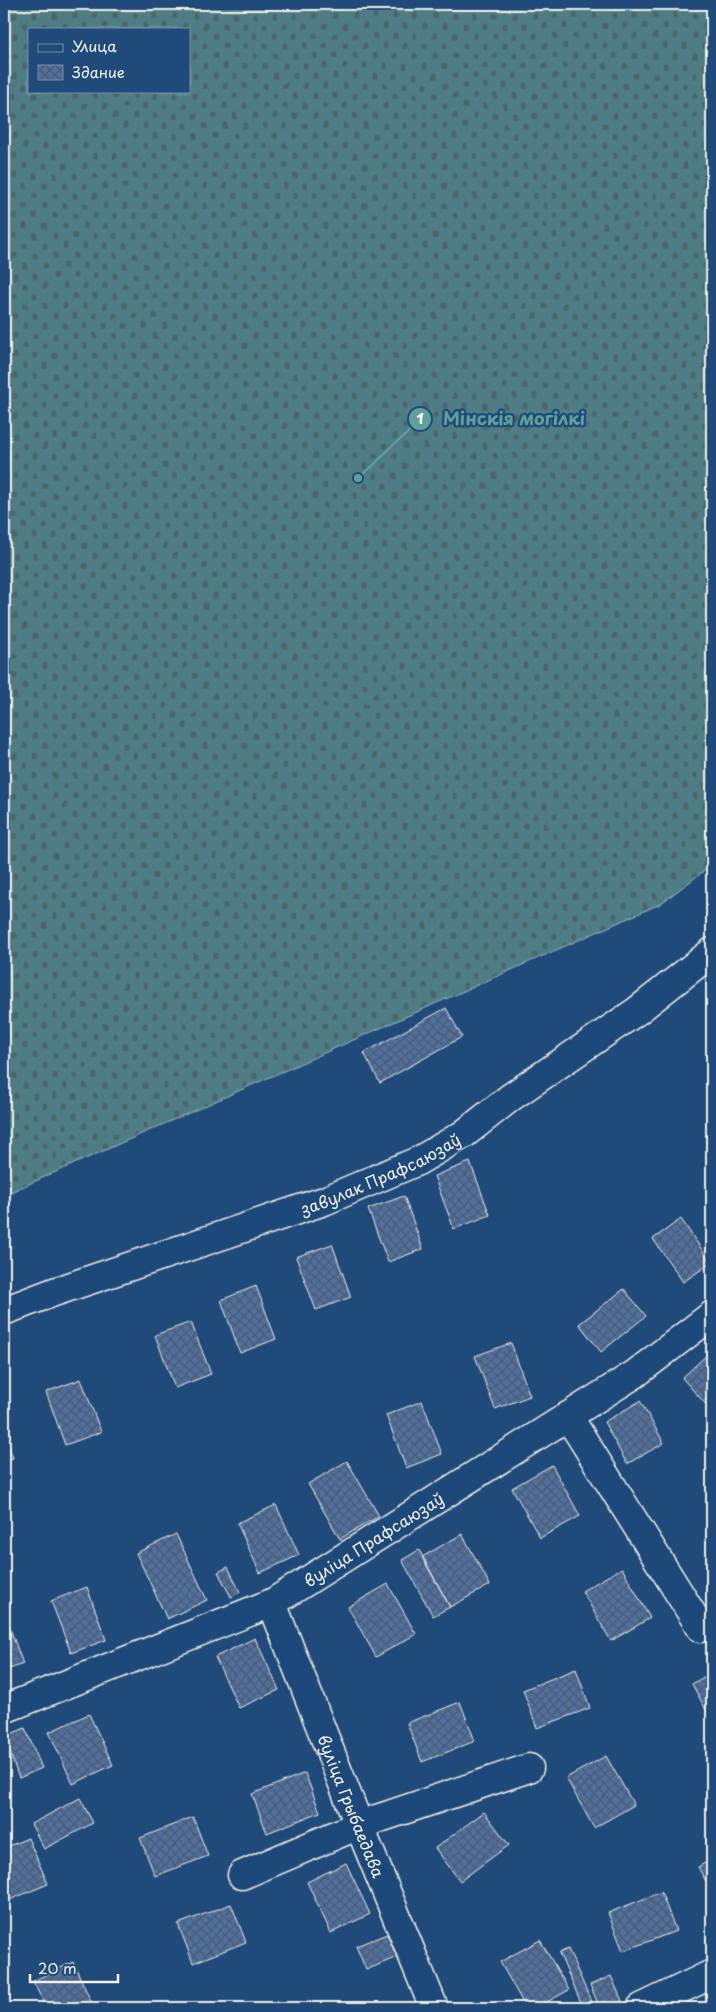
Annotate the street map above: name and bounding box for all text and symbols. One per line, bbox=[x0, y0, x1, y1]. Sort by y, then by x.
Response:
legend bbox=[28, 28, 190, 92]
text: Улица bbox=[72, 34, 117, 57]
text: Здание bbox=[72, 60, 125, 83]
callout: Мінскія могілкі bbox=[407, 402, 595, 435]
text: Мінскія могілкі bbox=[443, 404, 585, 431]
text: 1 bbox=[416, 406, 424, 429]
street label: завулак Прафсаюзаў bbox=[296, 1127, 465, 1220]
street label: вуліца Прафсаюзаў bbox=[299, 1486, 448, 1592]
street label: вуліца Грыбаедава bbox=[313, 1731, 391, 1881]
scale bar bbox=[30, 1952, 118, 1984]
text: 20 m bbox=[38, 1956, 77, 1979]

